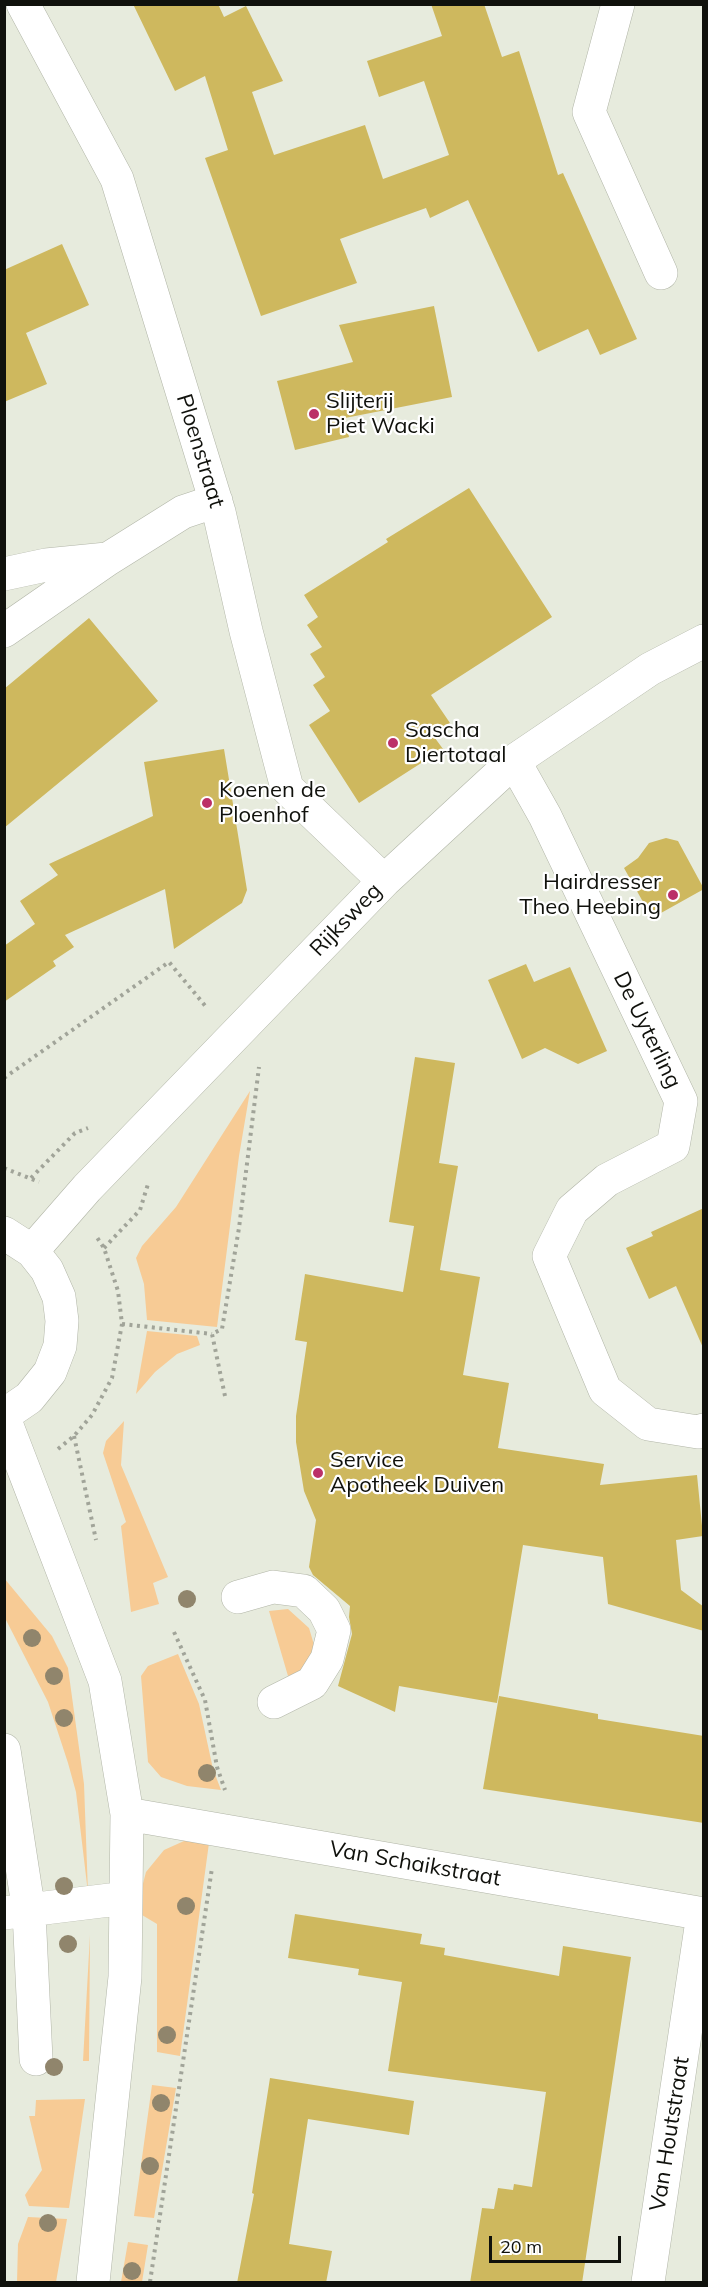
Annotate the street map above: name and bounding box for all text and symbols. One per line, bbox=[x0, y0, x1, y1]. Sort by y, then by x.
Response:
place label: Slijterij Piet Wacki bbox=[326, 388, 435, 440]
street label: Ploenstraat bbox=[170, 391, 230, 511]
marker: Slijterij Piet Wacki bbox=[307, 407, 321, 421]
place label: Sascha Diertotaal bbox=[405, 717, 507, 768]
marker: Sascha Diertotaal bbox=[386, 736, 400, 750]
place label: Koenen de Ploenhof bbox=[219, 777, 326, 828]
marker: Koenen de Ploenhof bbox=[200, 796, 214, 810]
place label: Hairdresser Theo Heebing bbox=[519, 869, 661, 920]
street label: Rijksweg bbox=[305, 878, 387, 962]
marker: Hairdresser Theo Heebing bbox=[666, 888, 680, 902]
street label: De Uyterling bbox=[607, 967, 687, 1093]
place label: Service Apotheek Duiven bbox=[330, 1447, 504, 1498]
marker: Service Apotheek Duiven bbox=[311, 1466, 325, 1480]
street label: Van Schaikstraat bbox=[327, 1836, 503, 1892]
street label: Van Houtstraat bbox=[645, 2055, 695, 2213]
scale bar bbox=[492, 2224, 624, 2262]
text: 20 m bbox=[500, 2235, 542, 2258]

